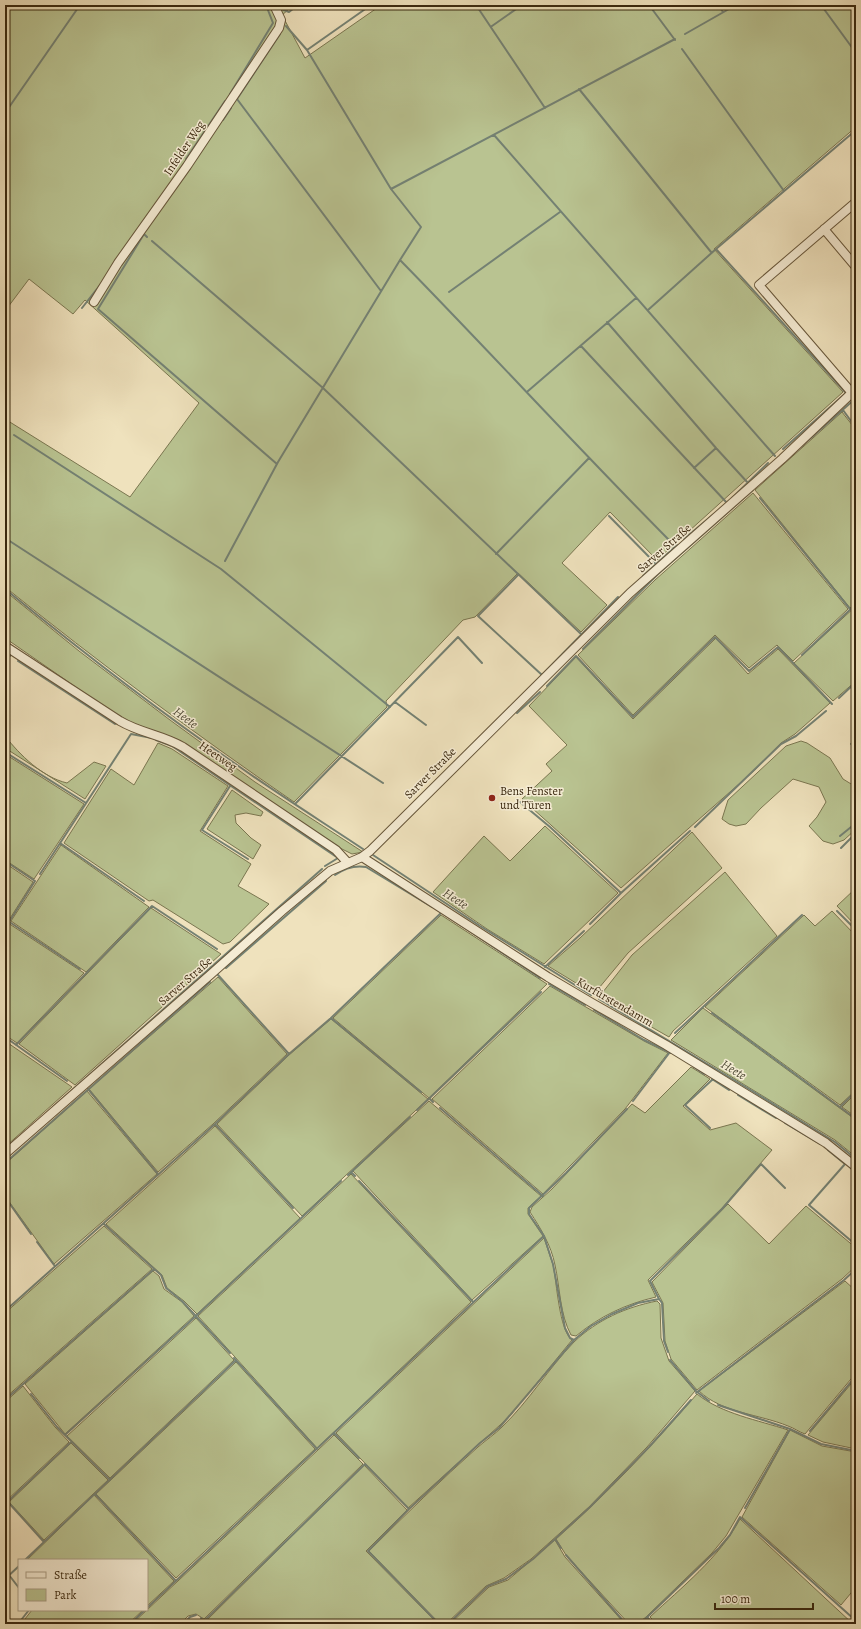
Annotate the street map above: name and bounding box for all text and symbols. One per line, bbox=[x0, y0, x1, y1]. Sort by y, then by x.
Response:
street label: Infelder Weg bbox=[160, 117, 208, 179]
street label: Sarver Straße bbox=[634, 520, 694, 576]
water label: Heete bbox=[170, 703, 202, 732]
street label: Heetweg bbox=[196, 737, 240, 775]
street label: Sarver Straße bbox=[401, 744, 459, 802]
place label: Bens Fenster und Türen bbox=[500, 783, 563, 813]
marker: Bens Fenster und Türen bbox=[487, 793, 497, 803]
water label: Heete bbox=[440, 884, 472, 913]
street label: Sarver Straße bbox=[155, 953, 215, 1009]
street label: Kurfürstendamm bbox=[574, 974, 656, 1030]
water label: Heete bbox=[718, 1055, 750, 1084]
legend bbox=[18, 1559, 148, 1611]
text: Straße bbox=[54, 1567, 87, 1583]
scale bar bbox=[715, 1585, 813, 1611]
text: Park bbox=[54, 1587, 77, 1603]
text: 100 m bbox=[721, 1591, 750, 1607]

